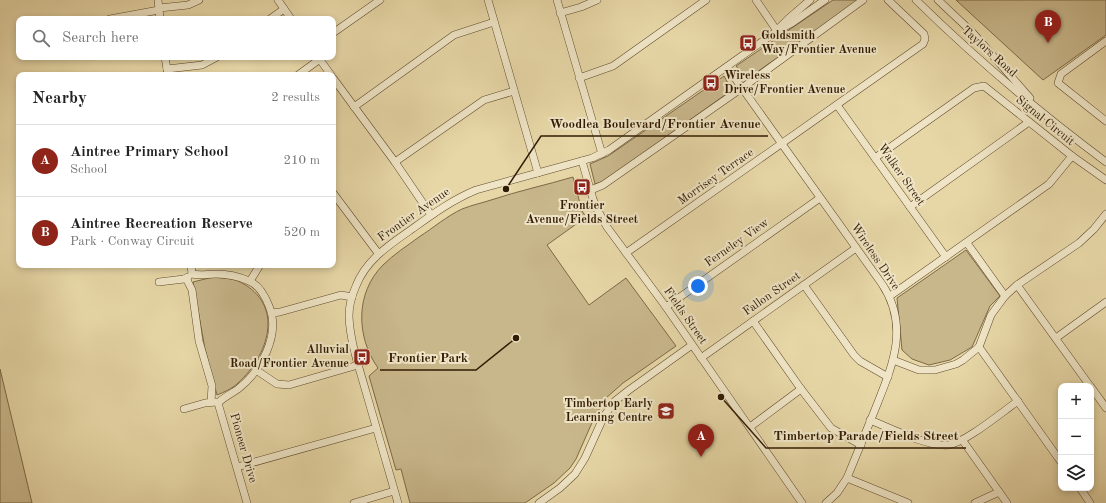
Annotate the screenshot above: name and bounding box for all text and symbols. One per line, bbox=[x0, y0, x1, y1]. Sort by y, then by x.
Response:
pin: B bbox=[1035, 10, 1061, 43]
search box bbox=[16, 16, 336, 60]
street label: Taylors Road bbox=[959, 24, 1019, 80]
icon: search bbox=[30, 27, 52, 49]
place label: Goldsmith Way/Frontier Avenue bbox=[761, 30, 877, 56]
text: Search here bbox=[62, 31, 139, 46]
bus stop icon: Goldsmith Way/Frontier Avenue bbox=[738, 33, 758, 53]
place label: Wireless Drive/Frontier Avenue bbox=[724, 70, 846, 96]
bus stop icon: Wireless Drive/Frontier Avenue bbox=[701, 73, 721, 93]
text: Nearby bbox=[32, 90, 87, 107]
text: 2 results bbox=[271, 91, 320, 104]
street label: Signal Circuit bbox=[1013, 94, 1077, 148]
callout: Woodlea Boulevard/Frontier Avenue bbox=[541, 111, 768, 136]
text: Woodlea Boulevard/Frontier Avenue bbox=[549, 118, 761, 131]
street label: Walker Street bbox=[875, 142, 927, 208]
text: Aintree Primary School bbox=[70, 145, 229, 160]
street label: Morrisey Terrace bbox=[676, 146, 756, 208]
text: A bbox=[40, 154, 50, 167]
text: 210 m bbox=[283, 154, 320, 167]
text: School bbox=[70, 163, 107, 176]
bus stop icon: Frontier Avenue/Fields Street bbox=[572, 177, 592, 197]
street label: Frontier Avenue bbox=[376, 185, 453, 244]
place label: Frontier Avenue/Fields Street bbox=[526, 200, 639, 226]
street label: Ferneley View bbox=[703, 216, 772, 269]
text: Aintree Recreation Reserve bbox=[70, 217, 253, 232]
street label: Wireless Drive bbox=[848, 222, 902, 293]
text: B bbox=[40, 226, 50, 239]
text: 520 m bbox=[283, 226, 320, 239]
text: Park · Conway Circuit bbox=[70, 235, 195, 248]
street label: Fallon Street bbox=[741, 270, 803, 318]
your location bbox=[688, 276, 708, 296]
street label: Fields Street bbox=[661, 285, 709, 347]
place label: Alluvial Road/Frontier Avenue bbox=[230, 344, 349, 370]
callout: Frontier Park bbox=[380, 345, 476, 370]
bus stop icon: Alluvial Road/Frontier Avenue bbox=[352, 347, 372, 367]
text: Frontier Park bbox=[388, 352, 469, 365]
map controls bbox=[1058, 383, 1094, 491]
button: + bbox=[1058, 383, 1094, 419]
place label: Timbertop Early Learning Centre bbox=[564, 398, 653, 424]
school or university icon: Timbertop Early Learning Centre bbox=[656, 401, 676, 421]
street label: Pioneer Drive bbox=[227, 412, 259, 485]
button: − bbox=[1058, 419, 1094, 455]
callout: Timbertop Parade/Fields Street bbox=[766, 423, 966, 448]
pin: A bbox=[688, 424, 714, 457]
text: Timbertop Parade/Fields Street bbox=[774, 430, 959, 443]
button: layers bbox=[1058, 455, 1094, 491]

